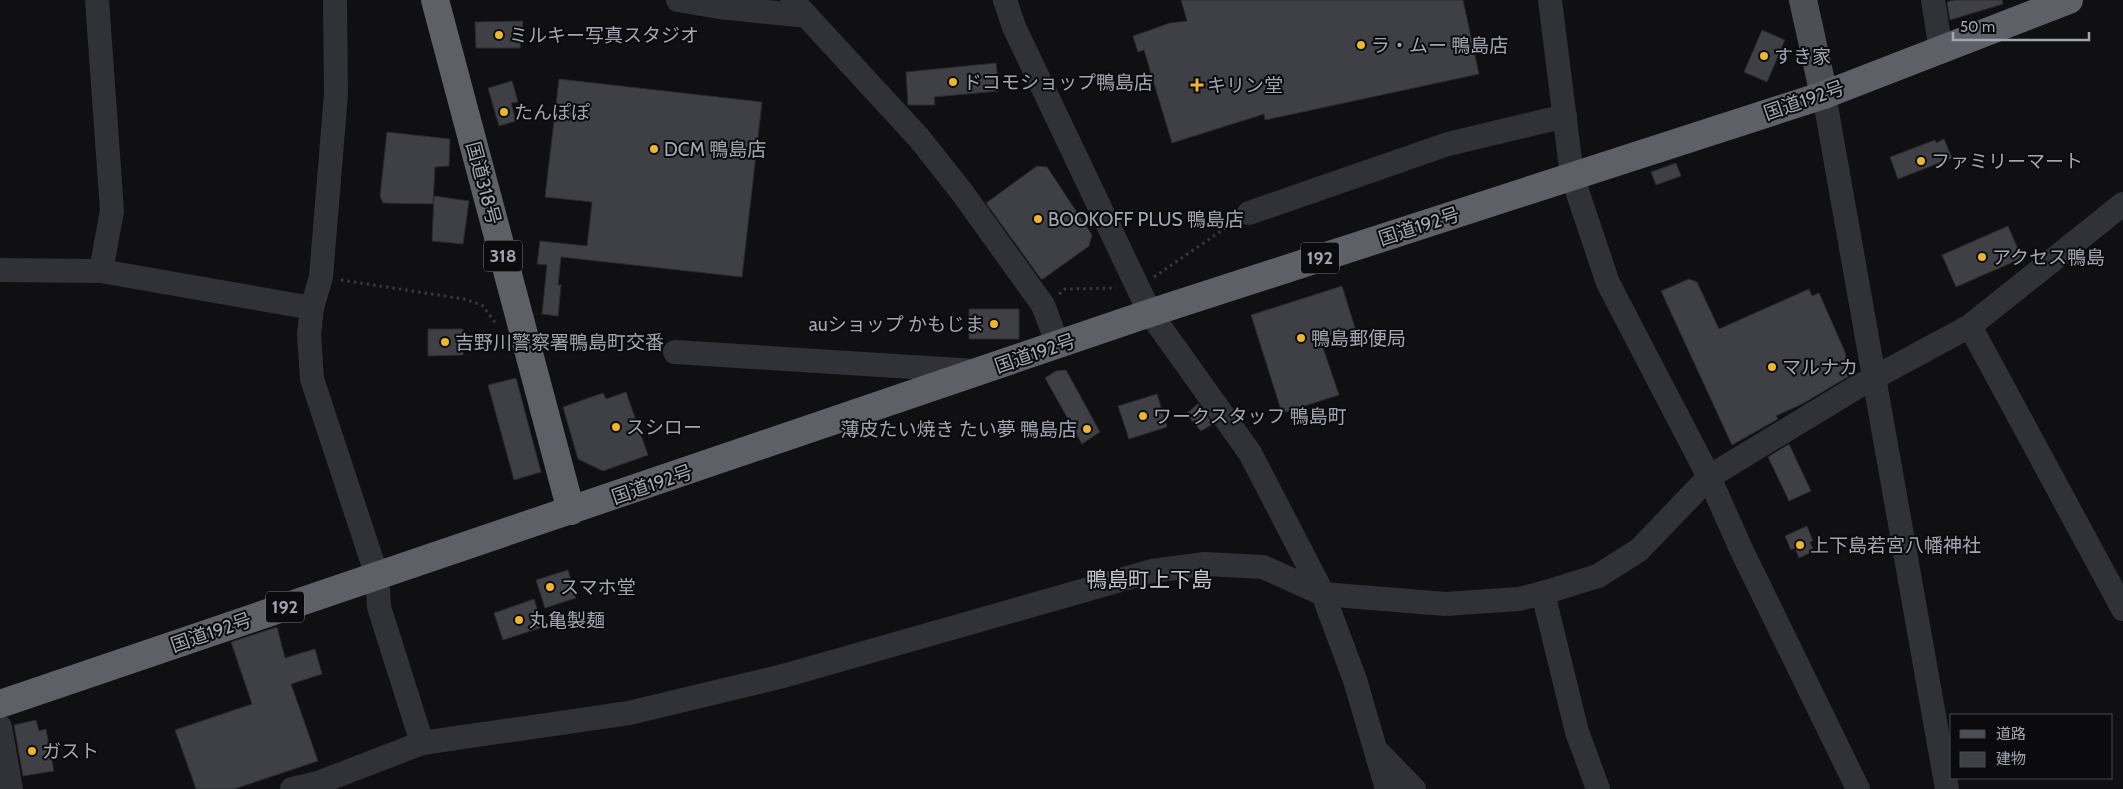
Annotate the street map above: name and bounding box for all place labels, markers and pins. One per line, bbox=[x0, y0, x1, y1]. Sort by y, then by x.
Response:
place label: ミルキー写真スタジオ bbox=[509, 24, 699, 47]
marker: ミルキー写真スタジオ bbox=[493, 29, 505, 41]
place label: ラ・ムー 鴨島店 bbox=[1371, 34, 1508, 57]
marker: ラ・ムー 鴨島店 bbox=[1355, 39, 1367, 51]
place label: すき家 bbox=[1774, 45, 1831, 68]
marker: すき家 bbox=[1758, 50, 1770, 62]
place label: ドコモショップ鴨島店 bbox=[963, 71, 1153, 94]
place label: キリン堂 bbox=[1207, 74, 1283, 97]
marker: ドコモショップ鴨島店 bbox=[947, 76, 959, 88]
marker: キリン堂 bbox=[1191, 79, 1203, 91]
place label: たんぽぽ bbox=[514, 101, 590, 124]
marker: たんぽぽ bbox=[498, 106, 510, 118]
place label: DCM 鴨島店 bbox=[664, 138, 766, 161]
marker: DCM 鴨島店 bbox=[648, 143, 660, 155]
place label: ファミリーマート bbox=[1931, 150, 2083, 173]
marker: ファミリーマート bbox=[1915, 155, 1927, 167]
place label: BOOKOFF PLUS 鴨島店 bbox=[1048, 208, 1244, 231]
marker: BOOKOFF PLUS 鴨島店 bbox=[1032, 213, 1044, 225]
place label: アクセス鴨島 bbox=[1992, 246, 2105, 269]
marker: アクセス鴨島 bbox=[1976, 251, 1988, 263]
place label: auショップ かもじま bbox=[809, 313, 984, 336]
marker: auショップ かもじま bbox=[988, 318, 1000, 330]
place label: 鴨島郵便局 bbox=[1311, 327, 1406, 350]
place label: 吉野川警察署鴨島町交番 bbox=[455, 331, 664, 354]
marker: 鴨島郵便局 bbox=[1295, 332, 1307, 344]
marker: 吉野川警察署鴨島町交番 bbox=[439, 336, 451, 348]
place label: マルナカ bbox=[1782, 356, 1858, 379]
marker: マルナカ bbox=[1766, 361, 1778, 373]
place label: ワークスタッフ 鴨島町 bbox=[1153, 405, 1347, 428]
marker: ワークスタッフ 鴨島町 bbox=[1137, 410, 1149, 422]
place label: スシロー bbox=[626, 416, 702, 439]
place label: 薄皮たい焼き たい夢 鴨島店 bbox=[840, 418, 1077, 441]
marker: スシロー bbox=[610, 421, 622, 433]
marker: 薄皮たい焼き たい夢 鴨島店 bbox=[1081, 423, 1093, 435]
place label: 上下島若宮八幡神社 bbox=[1810, 534, 1981, 557]
marker: 上下島若宮八幡神社 bbox=[1794, 539, 1806, 551]
place label: スマホ堂 bbox=[560, 576, 635, 599]
marker: スマホ堂 bbox=[544, 581, 556, 593]
place label: 丸亀製麺 bbox=[529, 609, 605, 632]
marker: 丸亀製麺 bbox=[513, 614, 525, 626]
place label: ガスト bbox=[42, 740, 99, 763]
marker: ガスト bbox=[26, 745, 38, 757]

